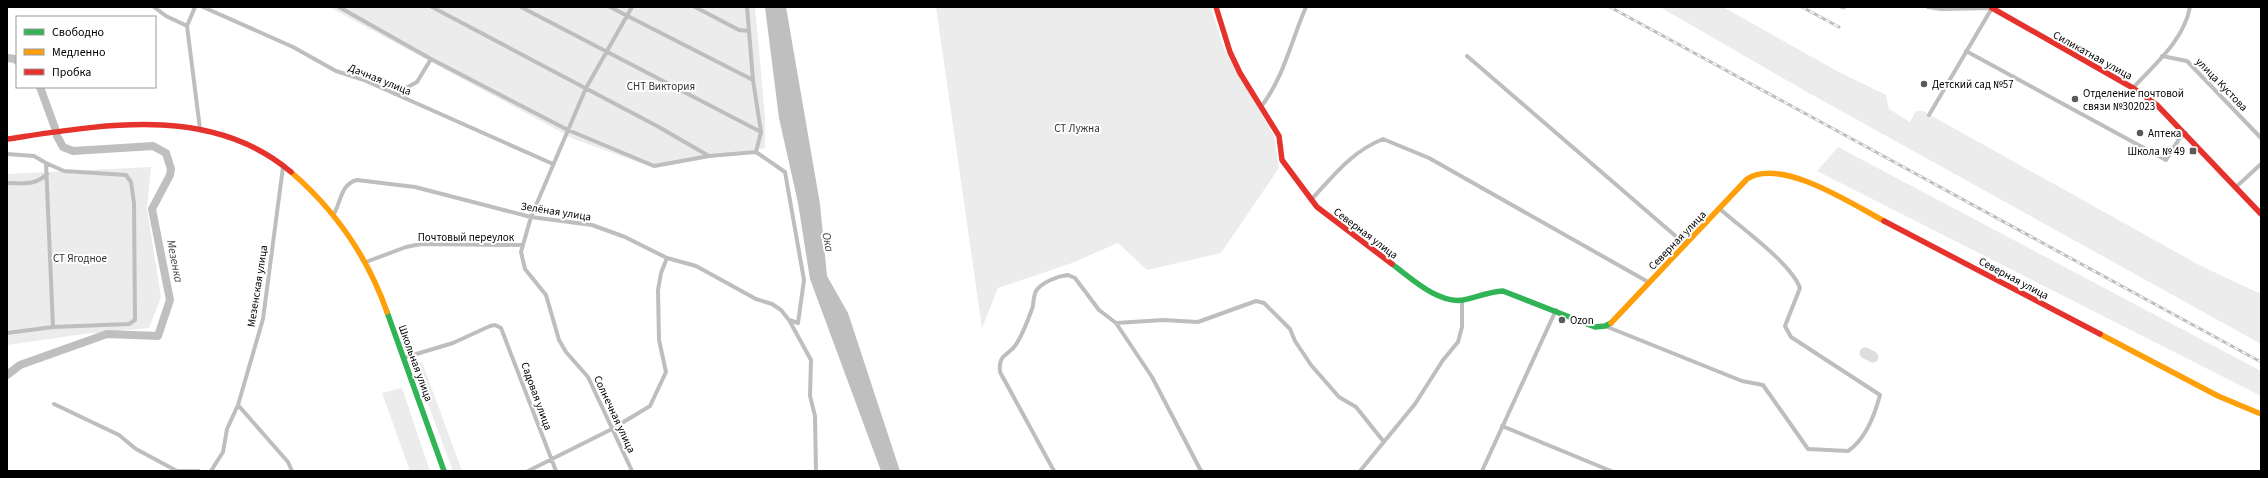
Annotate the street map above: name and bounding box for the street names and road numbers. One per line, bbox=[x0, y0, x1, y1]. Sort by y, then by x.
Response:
street label: Силикатная улица bbox=[2050, 27, 2135, 84]
street label: улица Кустова bbox=[2192, 54, 2251, 114]
street label: Дачная улица bbox=[346, 60, 414, 99]
street label: Зелёная улица bbox=[520, 199, 592, 224]
street label: Северная улица bbox=[1330, 204, 1401, 263]
street label: Северная улица bbox=[1645, 207, 1710, 273]
street label: Почтовый переулок bbox=[418, 230, 515, 245]
street label: Мезенская улица bbox=[244, 244, 271, 328]
street label: Северная улица bbox=[1976, 254, 2051, 303]
street label: Школьная улица bbox=[395, 323, 436, 404]
street label: Садовая улица bbox=[517, 360, 556, 432]
street label: Солнечная улица bbox=[590, 373, 639, 455]

